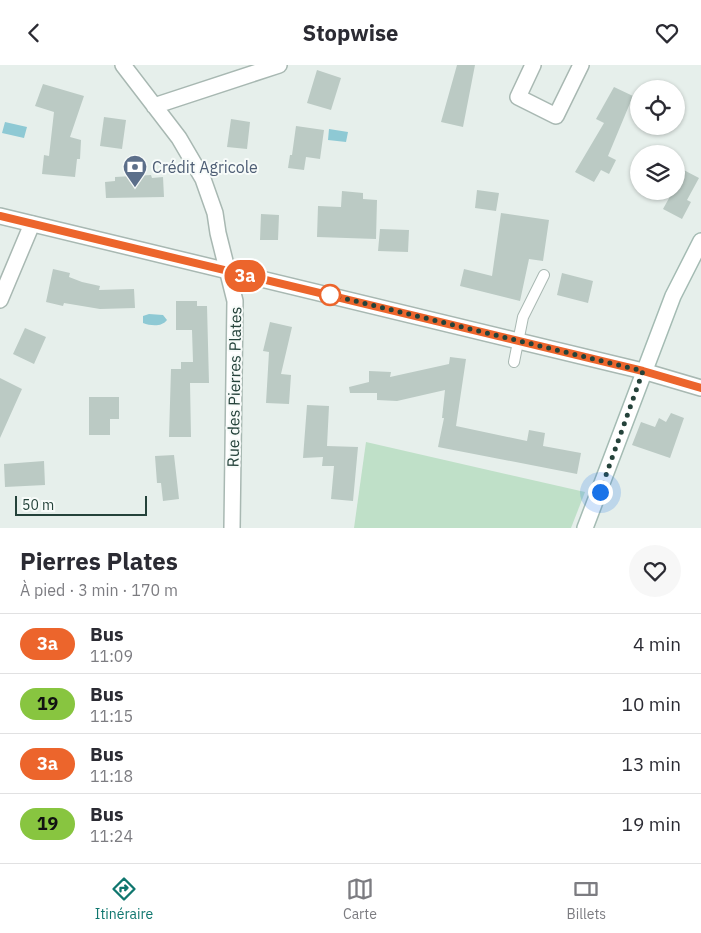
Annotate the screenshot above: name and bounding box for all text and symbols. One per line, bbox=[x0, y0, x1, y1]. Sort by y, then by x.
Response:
text: Stopwise bbox=[303, 18, 398, 47]
icon: back bbox=[20, 19, 48, 47]
icon: heart bbox=[653, 19, 681, 47]
map controls bbox=[630, 80, 685, 200]
button: locate bbox=[630, 80, 685, 135]
button: layers bbox=[630, 145, 685, 200]
bank icon: Crédit Agricole bbox=[122, 154, 148, 188]
place label: Crédit Agricole bbox=[152, 157, 258, 177]
line badge: 3a bbox=[222, 260, 268, 292]
text: 3a bbox=[234, 264, 256, 287]
unlabelled marker bbox=[319, 284, 341, 306]
street label: Rue des Pierres Plates bbox=[223, 306, 245, 468]
your location bbox=[588, 480, 613, 505]
scale bar bbox=[15, 493, 148, 516]
text: 50 m bbox=[22, 496, 54, 514]
text: Pierres Plates bbox=[20, 545, 178, 577]
button: heart bbox=[629, 545, 681, 597]
text: À pied · 3 min · 170 m bbox=[20, 580, 178, 600]
text: Bus bbox=[90, 622, 124, 646]
text: 3a bbox=[37, 632, 58, 655]
text: 4 min bbox=[633, 632, 681, 656]
text: 11:09 bbox=[90, 646, 133, 666]
text: Bus bbox=[90, 682, 124, 706]
text: 19 bbox=[37, 692, 58, 715]
text: 10 min bbox=[622, 692, 681, 716]
text: 11:15 bbox=[90, 706, 133, 726]
text: Bus bbox=[90, 742, 124, 766]
text: 3a bbox=[37, 752, 58, 775]
text: 13 min bbox=[622, 752, 681, 776]
text: 11:18 bbox=[90, 766, 133, 786]
text: Bus bbox=[90, 802, 124, 826]
text: 19 bbox=[37, 812, 58, 835]
text: 19 min bbox=[622, 812, 681, 836]
text: 11:24 bbox=[90, 826, 133, 846]
tab: Itinéraire bbox=[95, 875, 153, 923]
tab: Carte bbox=[343, 875, 377, 923]
tab: Billets bbox=[567, 875, 606, 923]

